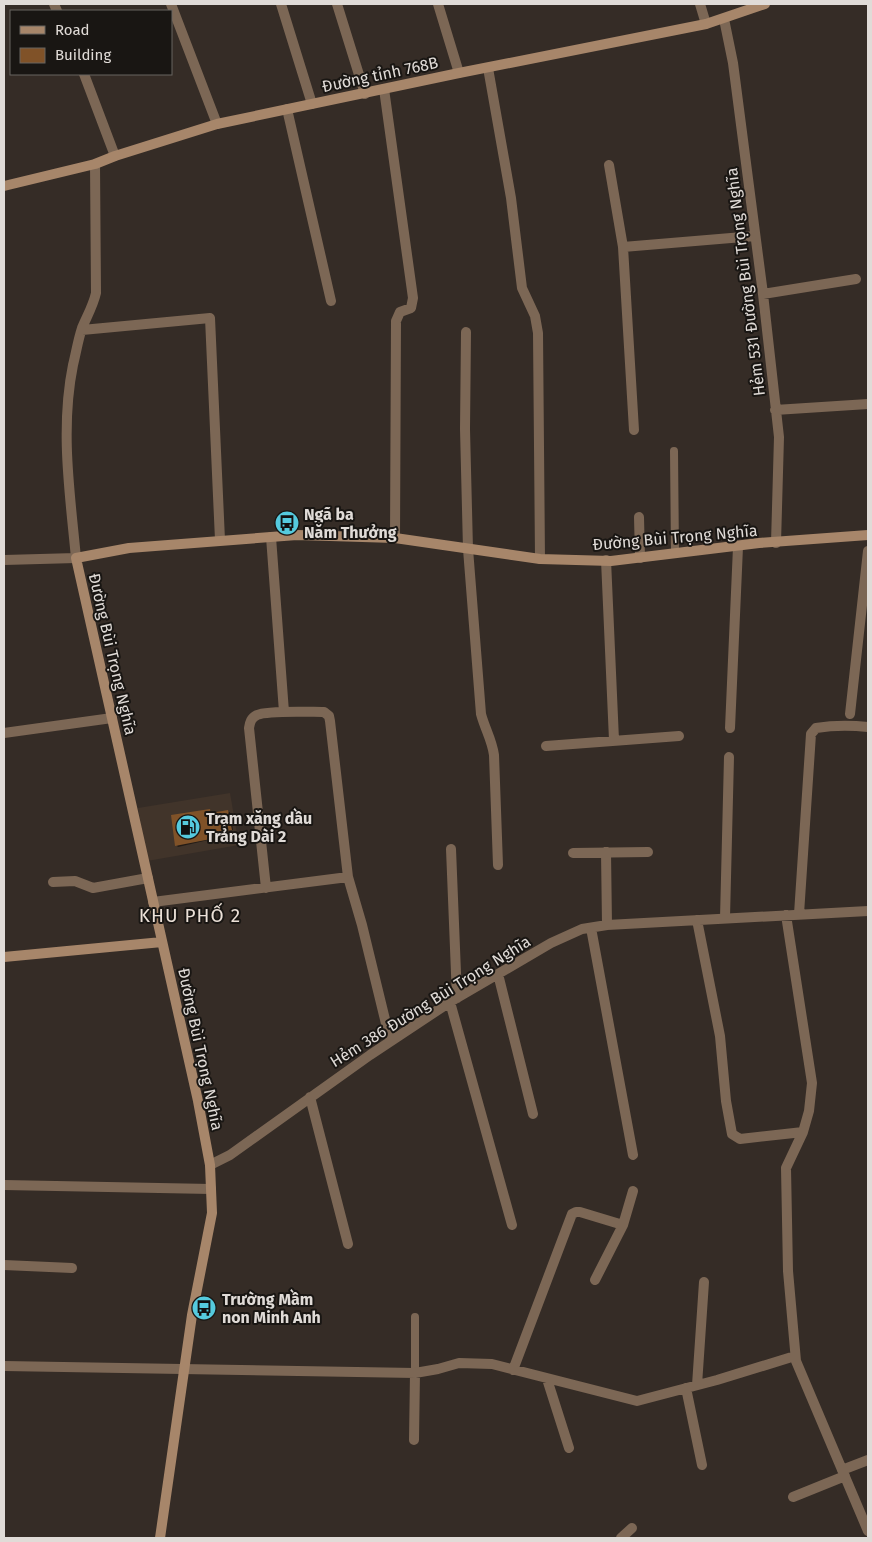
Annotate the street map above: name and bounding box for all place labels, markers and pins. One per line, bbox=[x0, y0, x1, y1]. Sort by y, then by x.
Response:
place label: Ngã ba Năm Thưởng bbox=[304, 505, 397, 542]
bus stop icon: Ngã ba Năm Thưởng bbox=[274, 510, 300, 536]
place label: Trạm xăng dầu Trảng Dài 2 bbox=[206, 808, 312, 846]
fuel station icon: Trạm xăng dầu Trảng Dài 2 bbox=[175, 814, 201, 840]
place label: Trường Mầm non Minh Anh bbox=[222, 1289, 321, 1327]
bus stop icon: Trường Mầm non Minh Anh bbox=[191, 1295, 217, 1321]

